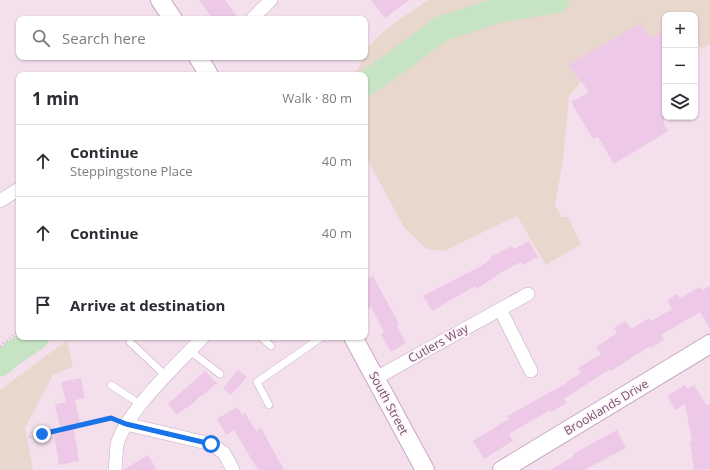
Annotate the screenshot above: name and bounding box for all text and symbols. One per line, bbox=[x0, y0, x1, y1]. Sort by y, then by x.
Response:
map controls bbox=[662, 12, 698, 120]
button: + bbox=[662, 12, 698, 48]
search box bbox=[16, 16, 368, 60]
icon: search bbox=[30, 27, 52, 49]
text: Search here bbox=[62, 28, 146, 48]
button: − bbox=[662, 48, 698, 84]
button: layers bbox=[662, 84, 698, 120]
text: 1 min bbox=[32, 87, 79, 110]
text: Walk · 80 m bbox=[282, 89, 352, 107]
text: Continue bbox=[70, 142, 138, 162]
icon: ahead bbox=[32, 150, 54, 172]
text: 40 m bbox=[322, 152, 352, 170]
text: Steppingstone Place bbox=[70, 162, 192, 180]
icon: ahead bbox=[32, 222, 54, 244]
text: Continue bbox=[70, 223, 138, 243]
text: 40 m bbox=[322, 224, 352, 242]
icon: arrive bbox=[32, 294, 54, 316]
text: Arrive at destination bbox=[70, 295, 225, 315]
street label: Cutlers Way bbox=[405, 319, 472, 367]
street label: South Street bbox=[365, 368, 413, 438]
street label: Brooklands Drive bbox=[560, 375, 652, 439]
route end bbox=[33, 425, 51, 443]
route start bbox=[202, 435, 220, 453]

